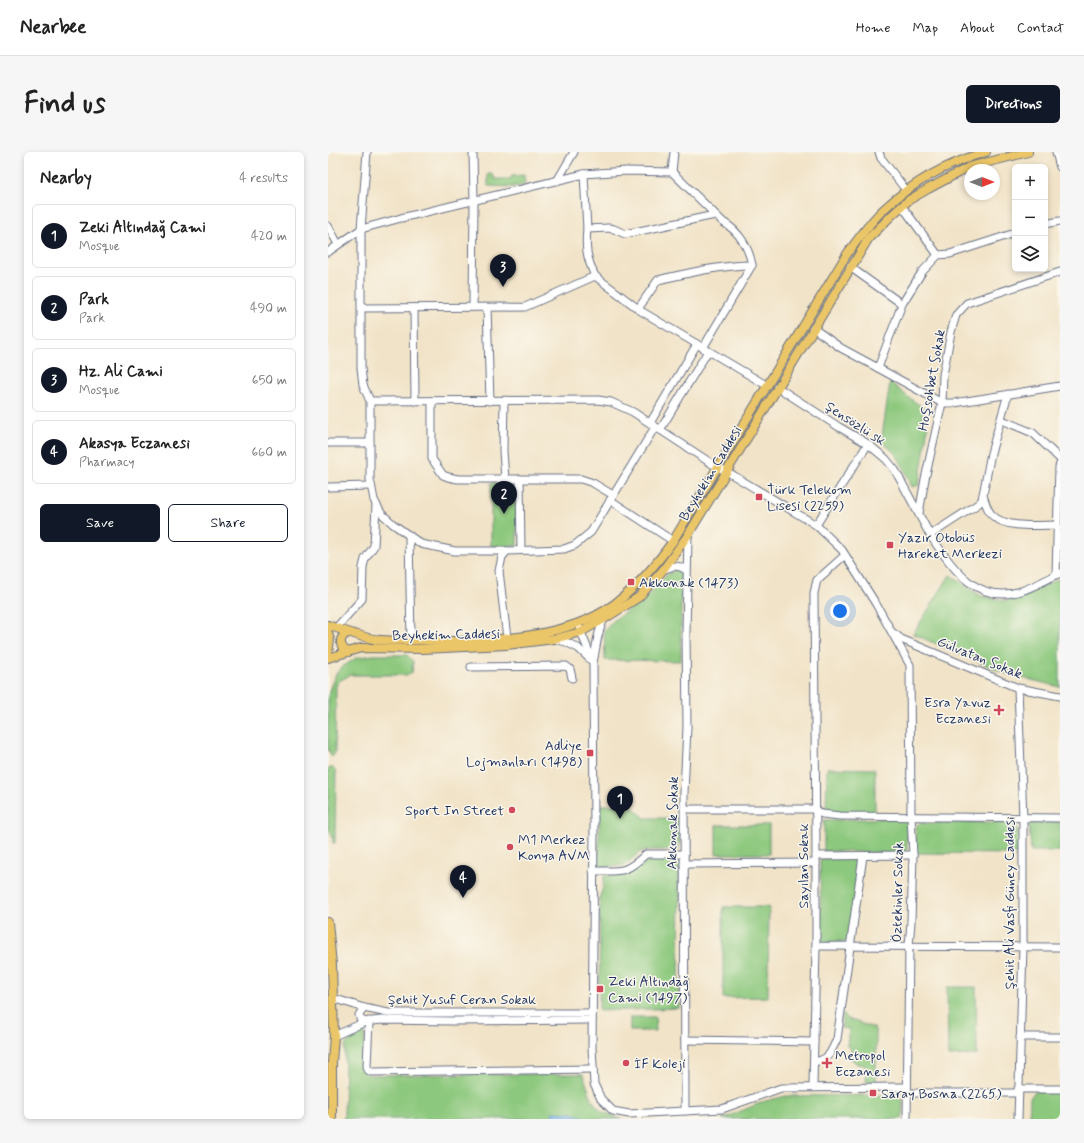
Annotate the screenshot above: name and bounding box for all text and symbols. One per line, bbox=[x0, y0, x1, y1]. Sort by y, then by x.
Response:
text: Nearbee bbox=[20, 15, 86, 40]
text: Home bbox=[856, 19, 890, 37]
text: Map bbox=[912, 19, 938, 37]
text: About bbox=[960, 19, 995, 37]
text: Contact bbox=[1017, 19, 1064, 37]
button: Directions bbox=[966, 85, 1060, 123]
text: Find us bbox=[24, 86, 105, 123]
north arrow bbox=[964, 164, 1000, 200]
map controls bbox=[1012, 164, 1048, 272]
button: + bbox=[1012, 164, 1048, 200]
text: Nearby bbox=[40, 167, 92, 189]
text: 4 results bbox=[239, 170, 288, 187]
button: − bbox=[1012, 200, 1048, 236]
text: Zeki Altındağ Cami bbox=[79, 218, 206, 238]
text: 1 bbox=[51, 228, 57, 245]
text: 420 m bbox=[251, 228, 287, 245]
button: layers bbox=[1012, 236, 1048, 272]
text: Mosque bbox=[79, 238, 120, 255]
pin: 3 bbox=[490, 254, 516, 287]
text: Park bbox=[79, 290, 109, 310]
text: 2 bbox=[51, 300, 57, 317]
text: 490 m bbox=[250, 300, 287, 317]
text: Park bbox=[79, 310, 105, 327]
street label: Hoşsohbet Sokak bbox=[914, 328, 950, 432]
text: Hz. Ali Cami bbox=[79, 362, 163, 382]
text: 3 bbox=[51, 372, 57, 389]
text: 650 m bbox=[252, 372, 287, 389]
text: Mosque bbox=[79, 382, 120, 399]
street label: Şensözlü sk bbox=[822, 398, 889, 450]
street label: Beyhekim Caddesi bbox=[675, 423, 746, 524]
text: Akasya Eczanesi bbox=[79, 434, 190, 454]
text: 4 bbox=[50, 444, 58, 461]
text: 660 m bbox=[251, 444, 287, 461]
text: Pharmacy bbox=[79, 454, 135, 471]
pin: 2 bbox=[491, 481, 517, 514]
place label: Türk Telekom Lisesi (2259) bbox=[767, 481, 852, 515]
marker: Türk Telekom Lisesi (2259) bbox=[754, 492, 764, 502]
button: Save bbox=[40, 504, 160, 542]
button: Share bbox=[168, 504, 288, 542]
place label: Yazır Otobüs Hareket Merkezi bbox=[898, 529, 1002, 563]
marker: Yazır Otobüs Hareket Merkezi bbox=[885, 540, 895, 550]
place label: Akkonak (1473) bbox=[639, 574, 738, 592]
marker: Akkonak (1473) bbox=[626, 577, 636, 587]
your location bbox=[830, 601, 850, 621]
street label: Beyhekim Caddesi bbox=[392, 625, 500, 645]
street label: Gülvatan Sokak bbox=[934, 633, 1025, 683]
place label: Esra Yavuz Eczanesi bbox=[924, 694, 991, 728]
marker: Esra Yavuz Eczanesi bbox=[994, 705, 1004, 715]
place label: Adliye Lojmanları (1498) bbox=[466, 737, 582, 771]
marker: Adliye Lojmanları (1498) bbox=[585, 748, 595, 758]
street label: Akkonak Sokak bbox=[663, 776, 683, 870]
pin: 1 bbox=[607, 786, 633, 819]
place label: Sport In Street bbox=[405, 802, 504, 820]
marker: Sport In Street bbox=[507, 805, 517, 815]
street label: Şehit Ali Vasfi Güney Caddesi bbox=[1001, 817, 1019, 989]
street label: Sayılan Sokak bbox=[795, 823, 813, 909]
place label: M1 Merkez Konya AVM bbox=[518, 831, 590, 865]
street label: Öztekinler Sokak bbox=[888, 841, 908, 943]
marker: M1 Merkez Konya AVM bbox=[505, 842, 515, 852]
pin: 4 bbox=[450, 865, 476, 898]
place label: Zeki Altındağ Cami (1497) bbox=[608, 973, 689, 1007]
marker: Zeki Altındağ Cami (1497) bbox=[595, 984, 605, 994]
street label: Şehit Yusuf Ceran Sokak bbox=[388, 991, 536, 1009]
place label: Metropol Eczanesi bbox=[835, 1047, 891, 1081]
place label: İF Koleji bbox=[634, 1055, 686, 1073]
marker: İF Koleji bbox=[621, 1058, 631, 1068]
marker: Metropol Eczanesi bbox=[822, 1058, 832, 1068]
place label: Saray Bosna (2265) bbox=[881, 1085, 1001, 1103]
marker: Saray Bosna (2265) bbox=[868, 1088, 878, 1098]

